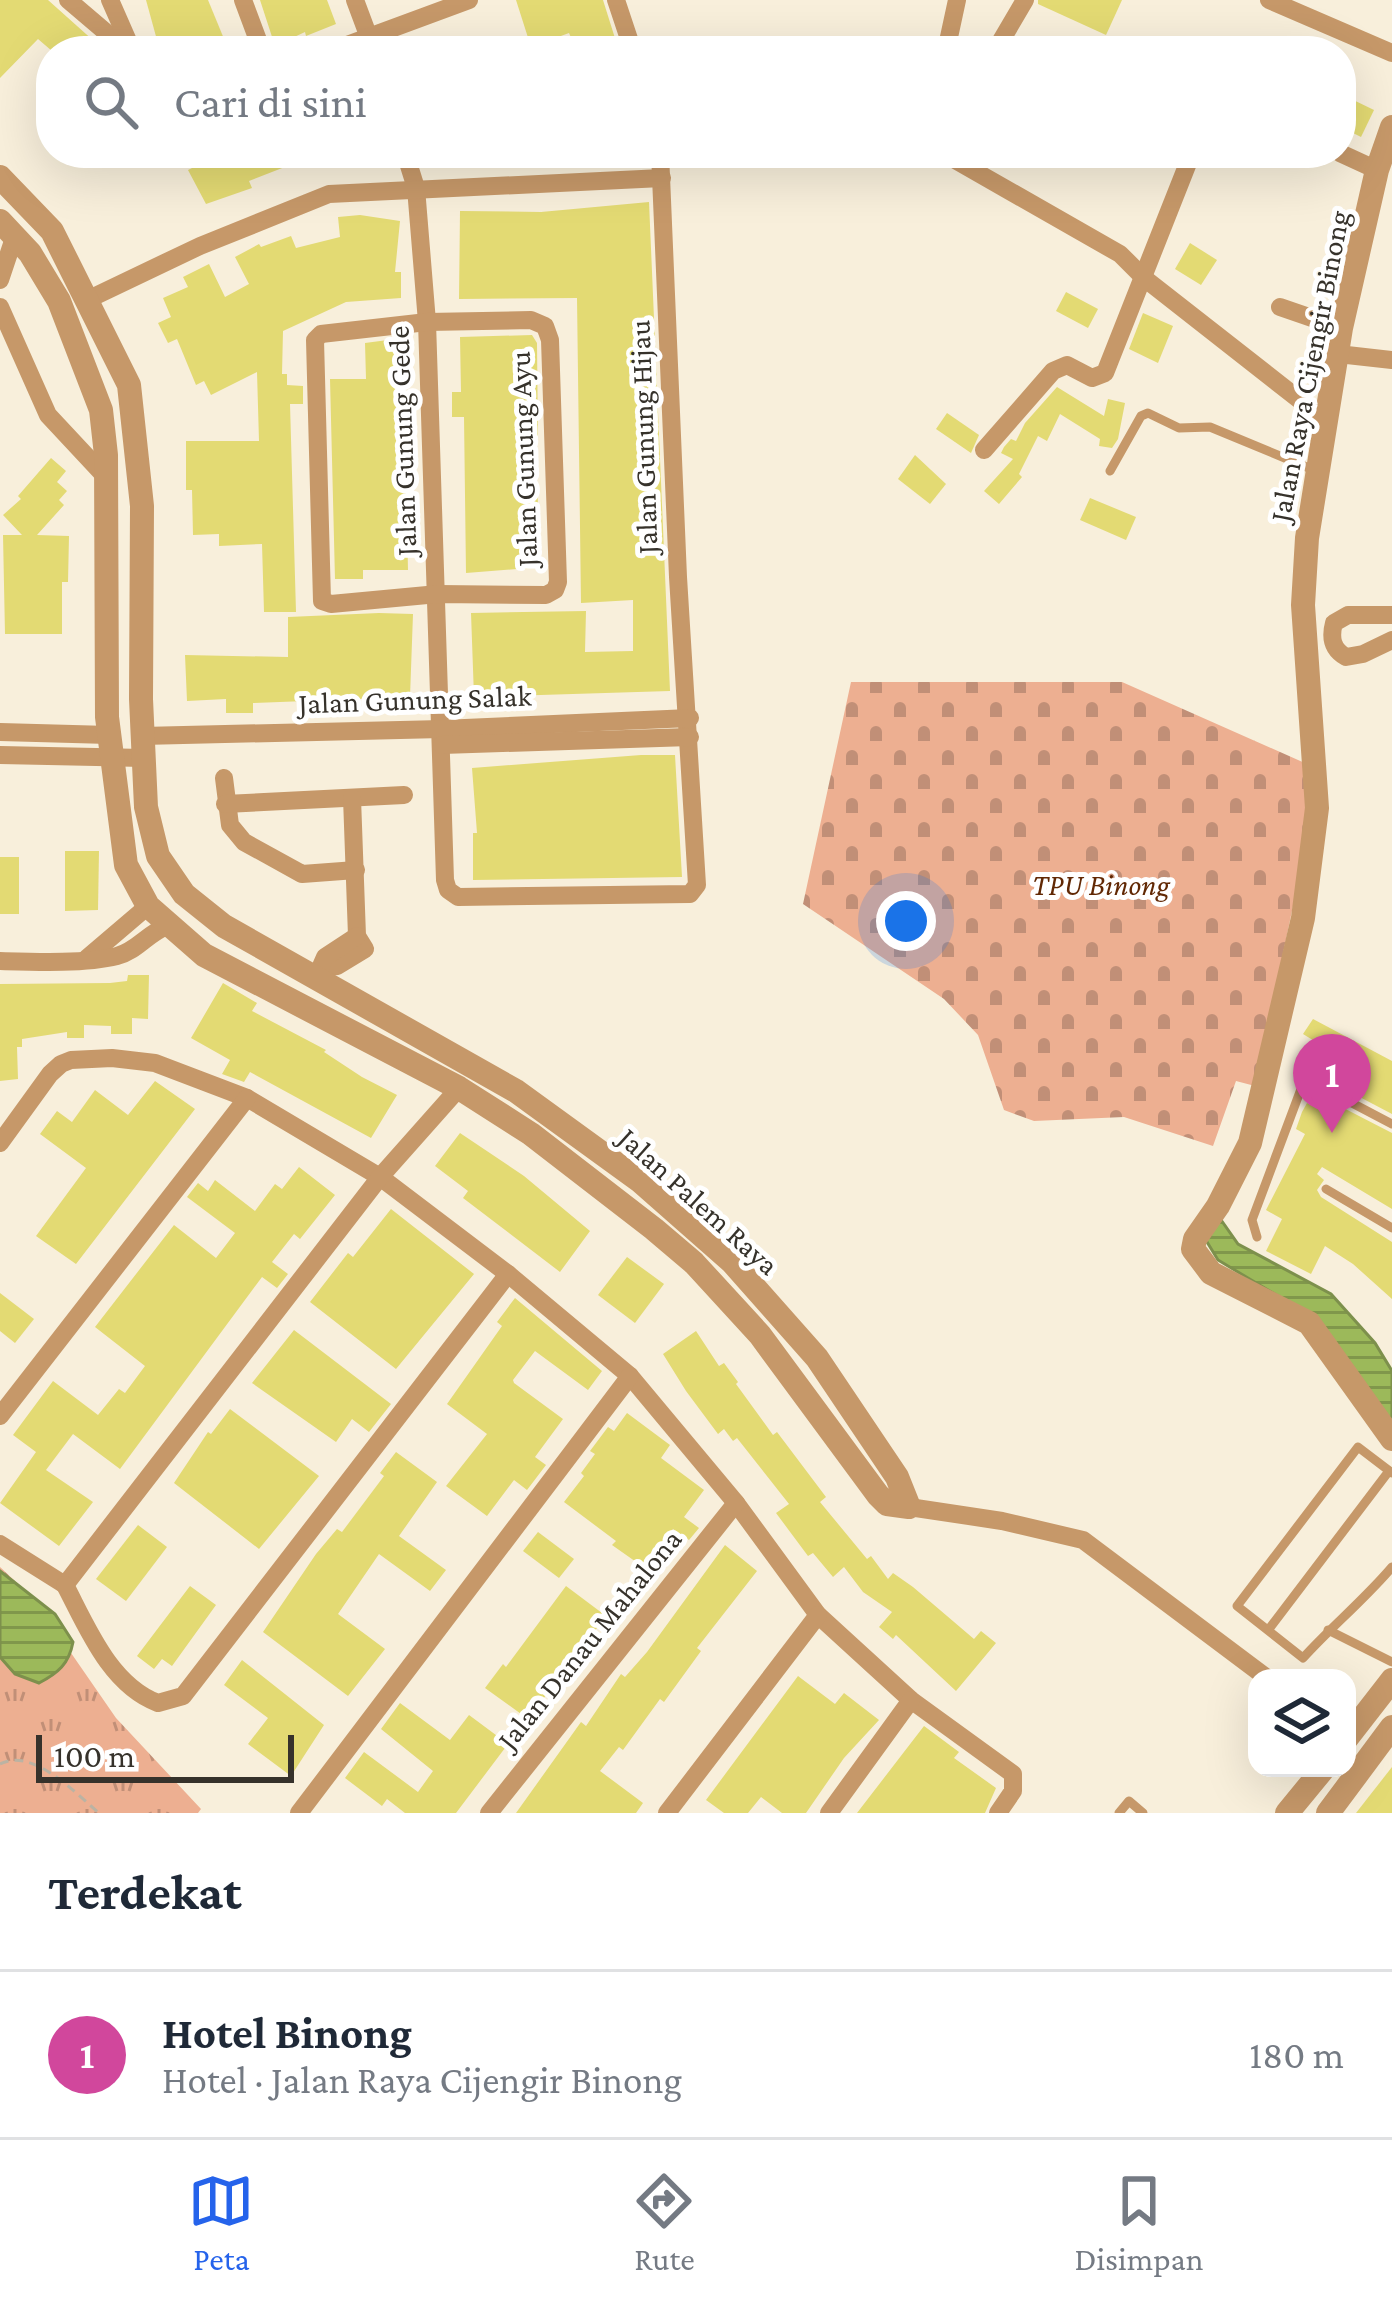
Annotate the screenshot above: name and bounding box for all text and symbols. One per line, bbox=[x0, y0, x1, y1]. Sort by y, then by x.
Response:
search box bbox=[36, 36, 1356, 168]
icon: search bbox=[78, 69, 144, 135]
text: Cari di sini bbox=[174, 77, 367, 127]
street label: Jalan Raya Cijengir Binong bbox=[1262, 208, 1356, 528]
street label: Jalan Gunung Hijau bbox=[622, 319, 665, 558]
street label: Jalan Gunung Gede bbox=[381, 325, 424, 560]
street label: Jalan Gunung Ayu bbox=[503, 351, 544, 570]
street label: Jalan Gunung Salak bbox=[295, 678, 533, 721]
park label: TPU Binong bbox=[1032, 868, 1170, 902]
your location bbox=[876, 891, 936, 951]
pin: 1 bbox=[1293, 1034, 1371, 1133]
street label: Jalan Palem Raya bbox=[610, 1119, 786, 1282]
street label: Jalan Danau Mahalona bbox=[488, 1522, 688, 1758]
map controls bbox=[1248, 1669, 1356, 1777]
button: layers bbox=[1248, 1669, 1356, 1777]
scale bar bbox=[36, 1729, 294, 1782]
text: 100 m bbox=[54, 1737, 135, 1774]
text: Terdekat bbox=[48, 1863, 242, 1920]
text: Hotel Binong bbox=[162, 2008, 412, 2058]
text: 1 bbox=[80, 2033, 94, 2076]
text: 180 m bbox=[1249, 2033, 1344, 2076]
text: Hotel · Jalan Raya Cijengir Binong bbox=[162, 2058, 682, 2101]
tab: Peta bbox=[188, 2168, 254, 2277]
tab: Rute bbox=[631, 2168, 697, 2277]
tab: Disimpan bbox=[1074, 2168, 1204, 2277]

